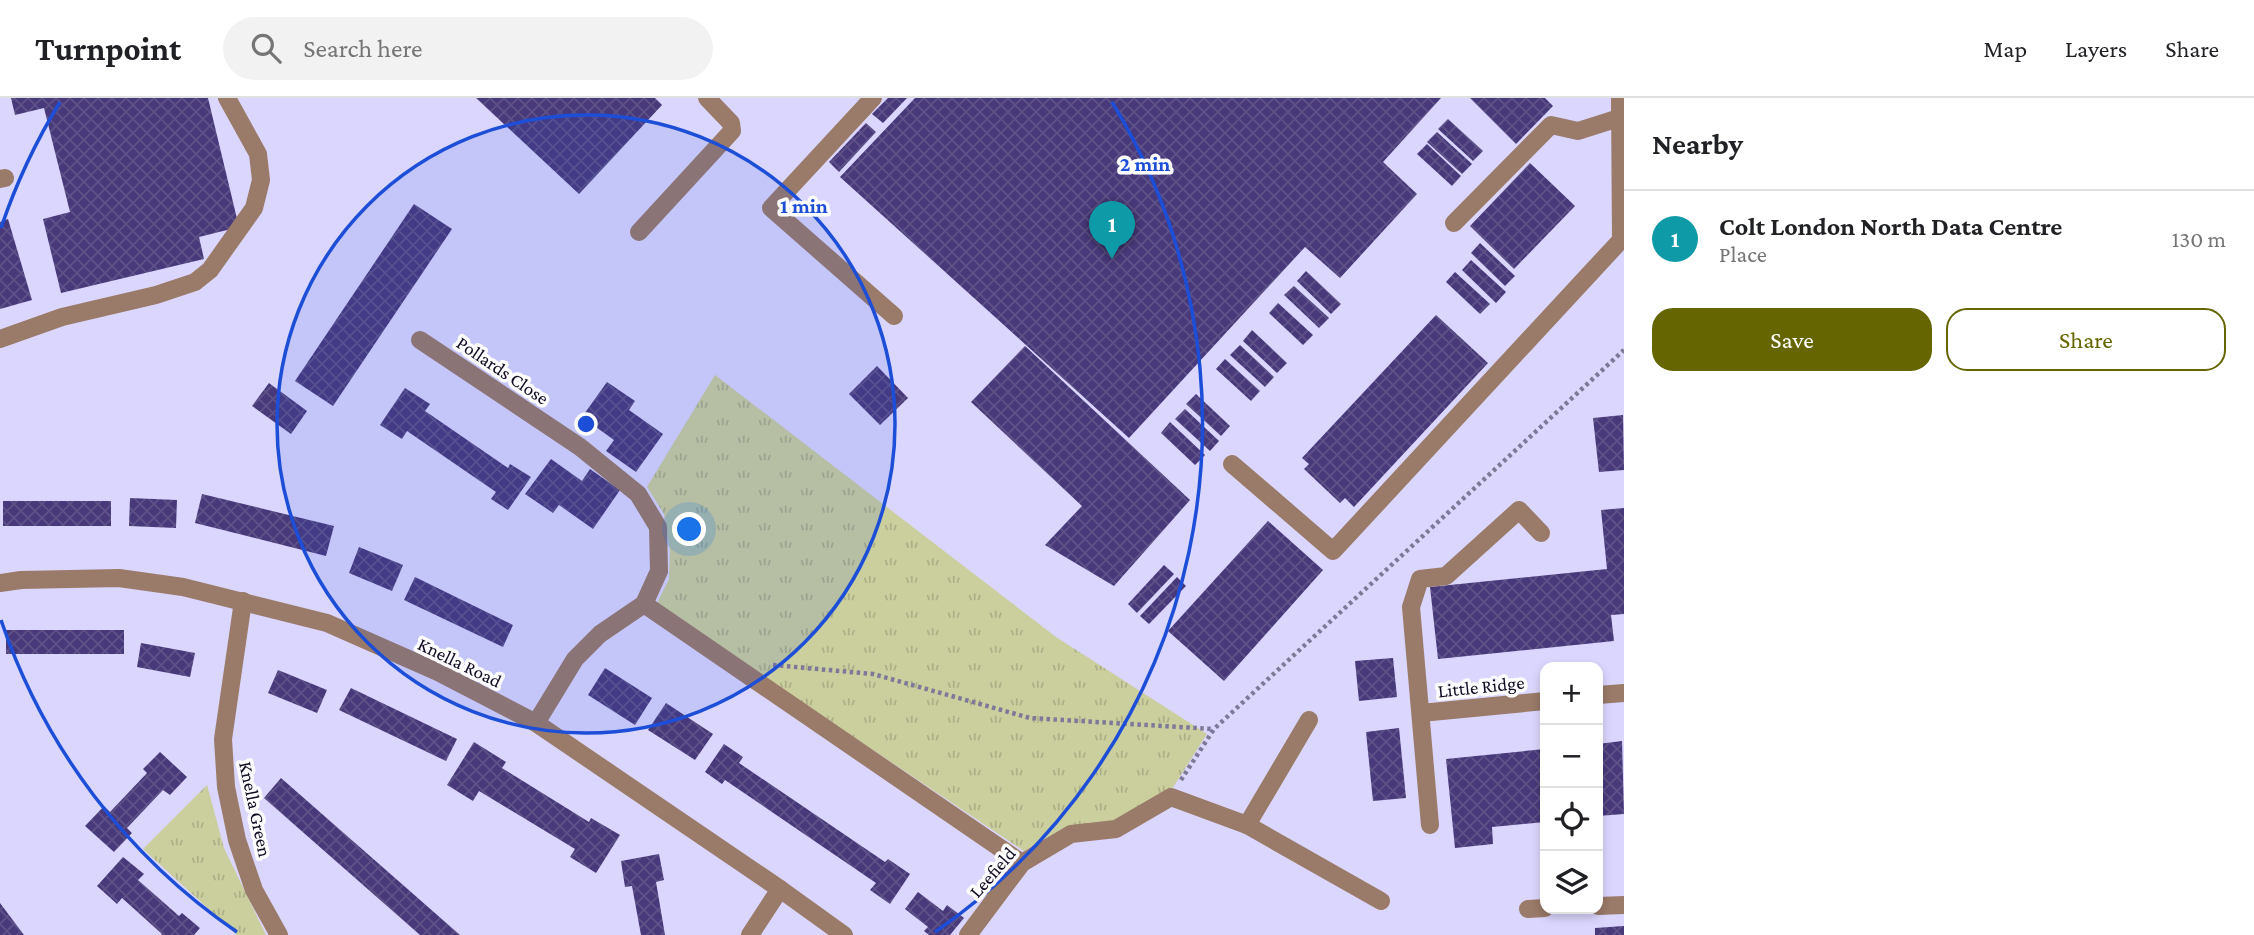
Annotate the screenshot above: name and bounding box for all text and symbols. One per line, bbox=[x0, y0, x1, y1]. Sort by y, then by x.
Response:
search box bbox=[223, 17, 713, 80]
icon: search bbox=[247, 29, 285, 67]
text: Turnpoint bbox=[35, 30, 181, 67]
text: Search here bbox=[303, 34, 423, 63]
text: Map bbox=[1983, 35, 2027, 62]
text: Layers bbox=[2065, 35, 2127, 62]
text: Share bbox=[2165, 35, 2219, 62]
text: Nearby bbox=[1652, 127, 1743, 160]
text: 2 min bbox=[1120, 152, 1170, 176]
text: 1 min bbox=[780, 194, 828, 218]
pin: 1 bbox=[1089, 201, 1135, 259]
text: Colt London North Data Centre bbox=[1719, 212, 2062, 241]
text: 1 bbox=[1671, 226, 1679, 252]
text: 130 m bbox=[2172, 226, 2226, 252]
text: Place bbox=[1719, 241, 1767, 267]
button: Save bbox=[1652, 308, 1932, 371]
button: Share bbox=[1946, 308, 2226, 371]
street label: Pollards Close bbox=[453, 332, 553, 409]
centre of rings bbox=[574, 412, 598, 436]
your location bbox=[672, 512, 706, 546]
street label: Knella Road bbox=[415, 633, 505, 692]
map controls bbox=[1540, 662, 1603, 914]
button: + bbox=[1540, 662, 1603, 725]
street label: Little Ridge bbox=[1437, 672, 1525, 701]
button: − bbox=[1540, 725, 1603, 788]
street label: Knella Green bbox=[235, 759, 276, 859]
button: locate bbox=[1540, 788, 1603, 851]
street label: Leefield bbox=[965, 843, 1020, 902]
button: layers bbox=[1540, 851, 1603, 914]

